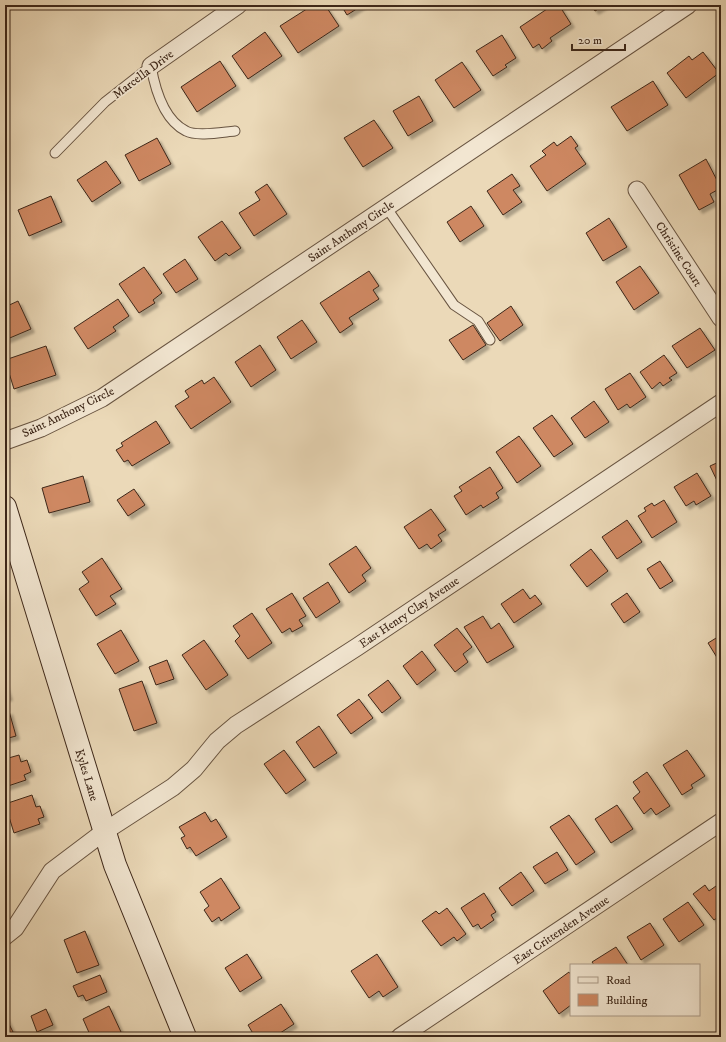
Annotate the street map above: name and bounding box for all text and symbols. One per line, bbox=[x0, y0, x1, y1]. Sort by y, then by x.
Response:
scale bar bbox=[572, 26, 625, 52]
text: 20 m bbox=[578, 33, 602, 48]
street label: Marcella Drive bbox=[110, 47, 177, 102]
street label: Saint Anthony Circle bbox=[305, 197, 397, 266]
street label: Christine Court bbox=[652, 219, 705, 290]
street label: Saint Anthony Circle bbox=[20, 384, 117, 441]
street label: East Henry Clay Avenue bbox=[356, 573, 462, 651]
street label: Kyles Lane bbox=[72, 747, 102, 803]
street label: East Crittenden Avenue bbox=[510, 893, 612, 968]
legend bbox=[570, 964, 700, 1016]
text: Road bbox=[606, 973, 631, 988]
text: Building bbox=[606, 993, 647, 1008]

